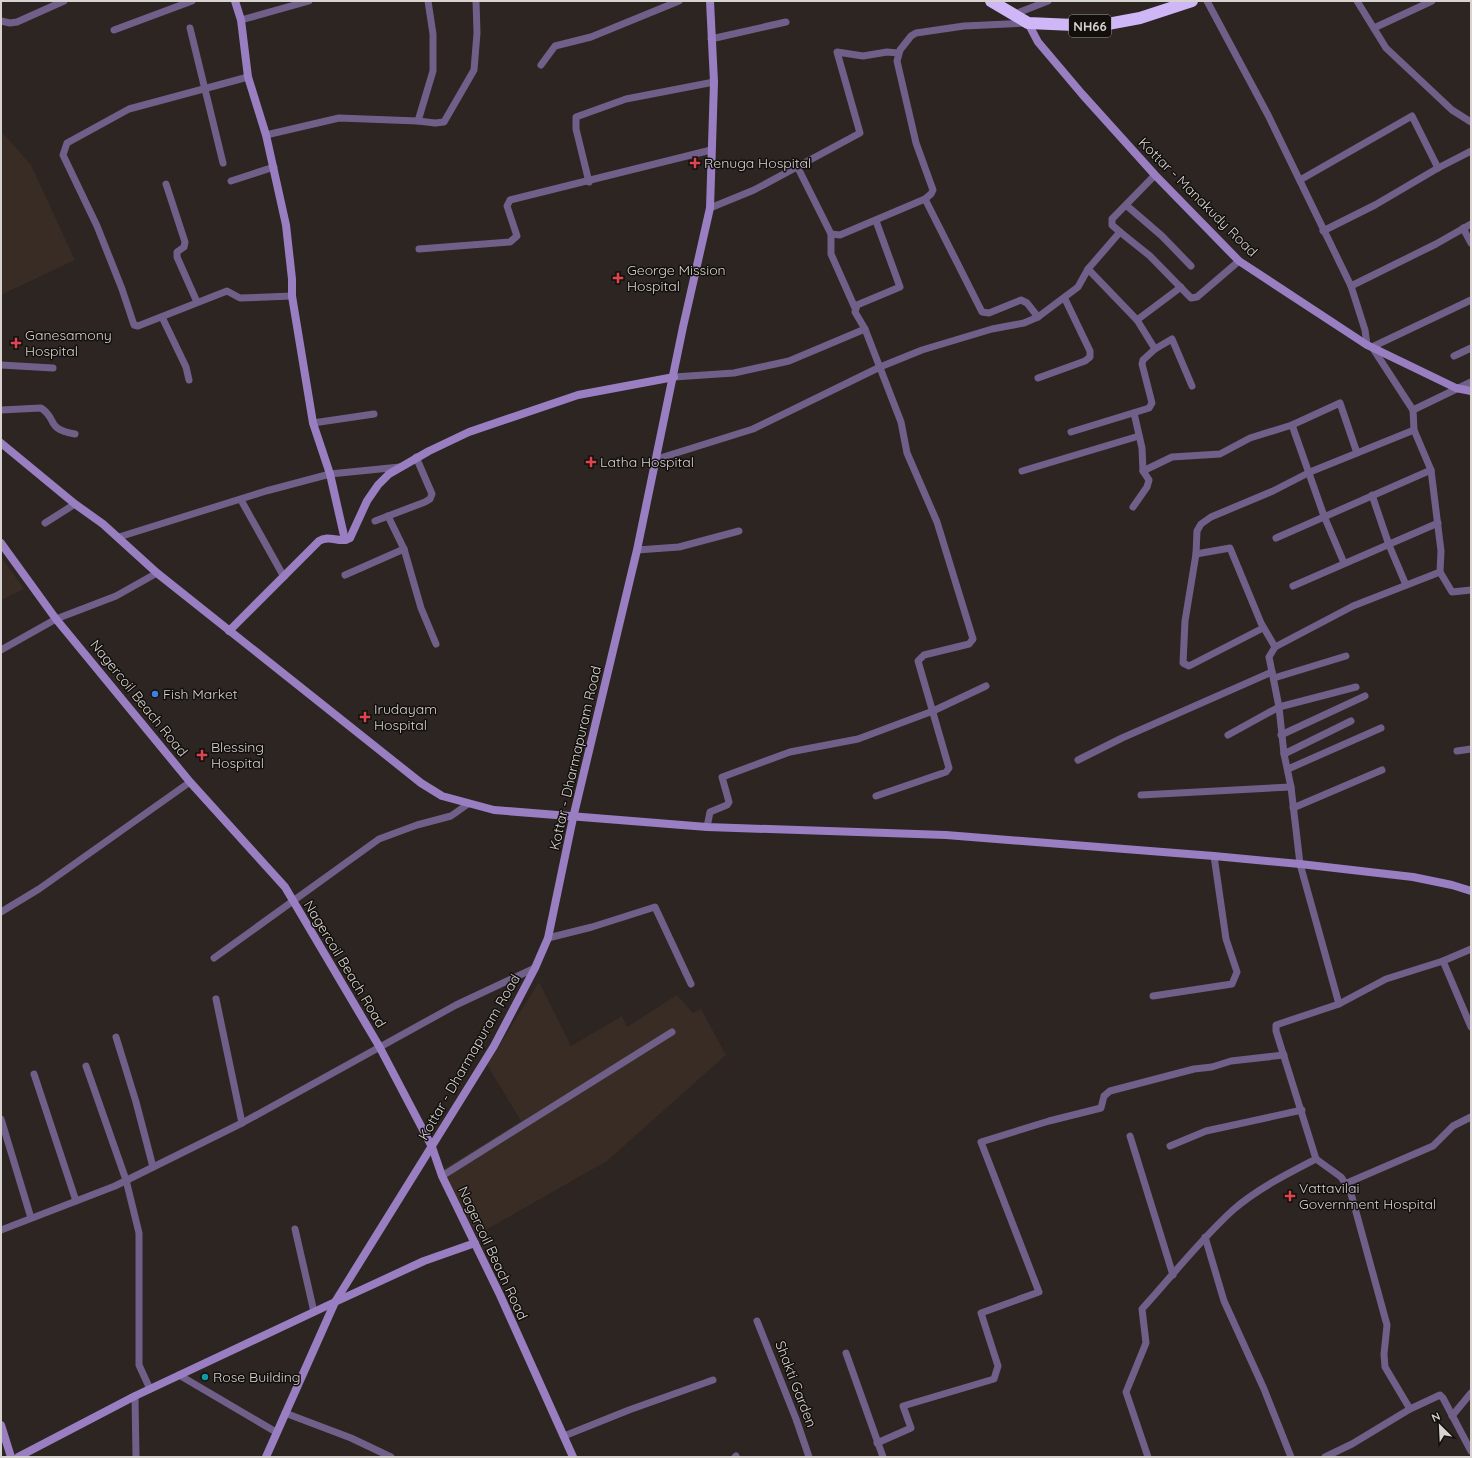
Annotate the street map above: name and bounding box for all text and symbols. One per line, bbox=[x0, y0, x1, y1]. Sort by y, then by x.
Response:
road number: NH66 bbox=[1069, 15, 1111, 37]
street label: Kottar - Manakudy Road bbox=[1135, 134, 1261, 260]
place label: Renuga Hospital bbox=[704, 154, 811, 172]
marker: Renuga Hospital bbox=[689, 157, 701, 169]
place label: George Mission Hospital bbox=[627, 261, 726, 295]
marker: George Mission Hospital bbox=[612, 272, 624, 284]
place label: Ganesamony Hospital bbox=[25, 326, 112, 360]
marker: Ganesamony Hospital bbox=[10, 337, 22, 349]
place label: Latha Hospital bbox=[600, 453, 694, 471]
marker: Latha Hospital bbox=[585, 456, 597, 468]
street label: Nagercoil Beach Road bbox=[86, 636, 192, 760]
street label: Kottar - Dharmapuram Road bbox=[545, 664, 605, 852]
place label: Fish Market bbox=[163, 685, 238, 703]
marker: Fish Market bbox=[150, 689, 160, 699]
place label: Irudayam Hospital bbox=[374, 700, 437, 734]
marker: Irudayam Hospital bbox=[359, 711, 371, 723]
place label: Blessing Hospital bbox=[211, 738, 264, 772]
marker: Blessing Hospital bbox=[196, 749, 208, 761]
street label: Nagercoil Beach Road bbox=[300, 897, 390, 1031]
street label: Kottar - Dharmapuram Road bbox=[414, 971, 524, 1143]
place label: Vattavilai Government Hospital bbox=[1299, 1179, 1436, 1213]
street label: Nagercoil Beach Road bbox=[454, 1183, 532, 1323]
marker: Vattavilai Government Hospital bbox=[1284, 1190, 1296, 1202]
street label: Shakti Garden bbox=[771, 1338, 821, 1430]
place label: Rose Building bbox=[213, 1368, 301, 1386]
marker: Rose Building bbox=[200, 1372, 210, 1382]
north arrow bbox=[1420, 1406, 1460, 1446]
text: N bbox=[1429, 1409, 1442, 1425]

